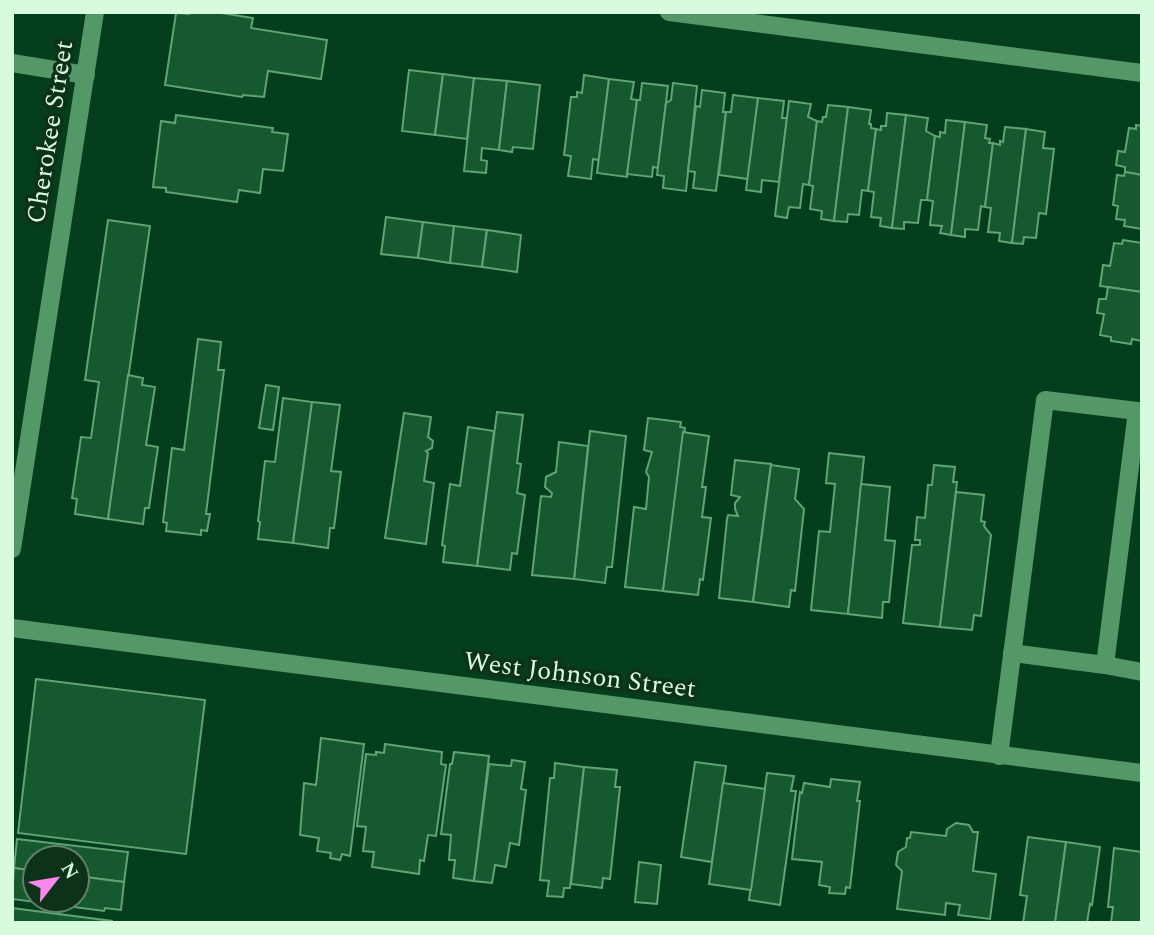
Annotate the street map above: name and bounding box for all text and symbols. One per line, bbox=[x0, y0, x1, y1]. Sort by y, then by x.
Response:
street label: Cherokee Street bbox=[16, 38, 84, 226]
street label: West Johnson Street bbox=[462, 641, 698, 709]
north arrow bbox=[21, 844, 91, 914]
text: N bbox=[53, 857, 86, 885]

